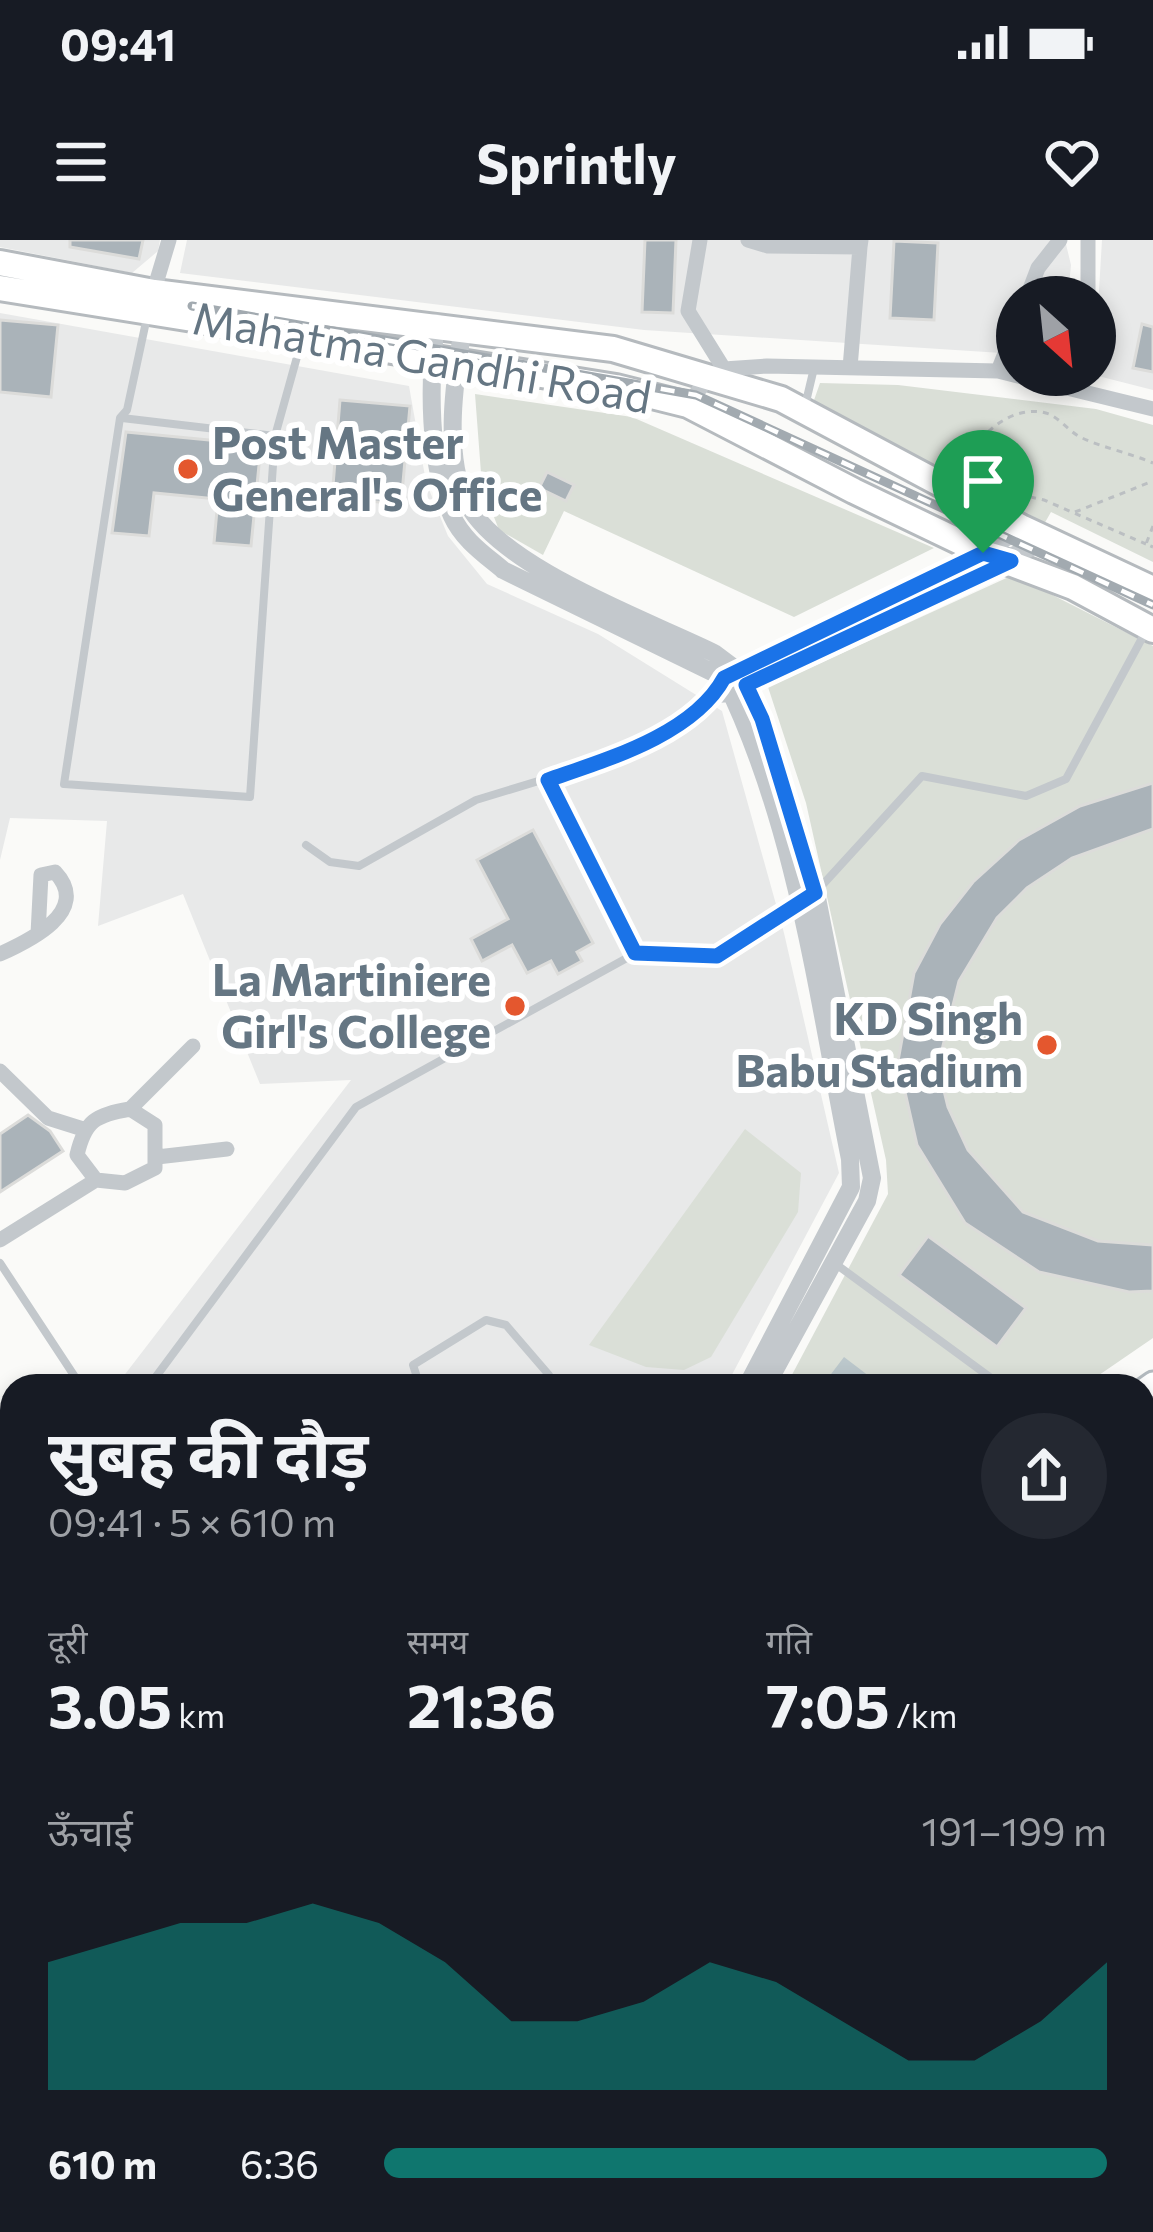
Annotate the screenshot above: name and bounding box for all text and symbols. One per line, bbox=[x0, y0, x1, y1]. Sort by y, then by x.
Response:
text: 09:41 bbox=[60, 15, 176, 70]
icon: menu bbox=[48, 129, 114, 195]
text: Sprintly bbox=[476, 129, 677, 195]
icon: heart bbox=[1039, 129, 1105, 195]
north arrow bbox=[996, 276, 1116, 396]
map controls bbox=[996, 276, 1116, 396]
street label: Mahatma Gandhi Road bbox=[189, 288, 656, 423]
place label: Post Master General's Office bbox=[212, 413, 542, 520]
pin bbox=[932, 430, 1034, 553]
icon: arrive bbox=[950, 448, 1016, 514]
marker: Post Master General's Office bbox=[175, 456, 201, 482]
place label: La Martiniere Girl's College bbox=[212, 950, 491, 1057]
place label: KD Singh Babu Stadium bbox=[735, 989, 1023, 1096]
marker: La Martiniere Girl's College bbox=[502, 993, 528, 1019]
marker: KD Singh Babu Stadium bbox=[1034, 1032, 1060, 1058]
text: सुबह की दौड़ bbox=[48, 1411, 368, 1492]
button: share bbox=[981, 1413, 1107, 1539]
text: 09:41 · 5 × 610 m bbox=[48, 1497, 336, 1545]
text: दूरी bbox=[48, 1620, 88, 1661]
text: समय bbox=[407, 1620, 468, 1661]
text: गति bbox=[766, 1620, 812, 1661]
text: 3.05 bbox=[48, 1667, 172, 1740]
text: 21:36 bbox=[407, 1667, 556, 1740]
text: 7:05 bbox=[766, 1667, 890, 1740]
text: km bbox=[172, 1694, 225, 1735]
text: /km bbox=[890, 1694, 957, 1735]
text: ऊँचाई bbox=[48, 1806, 133, 1854]
text: 191–199 m bbox=[921, 1806, 1107, 1854]
text: 610 m bbox=[48, 2139, 157, 2187]
text: 6:36 bbox=[240, 2139, 319, 2187]

